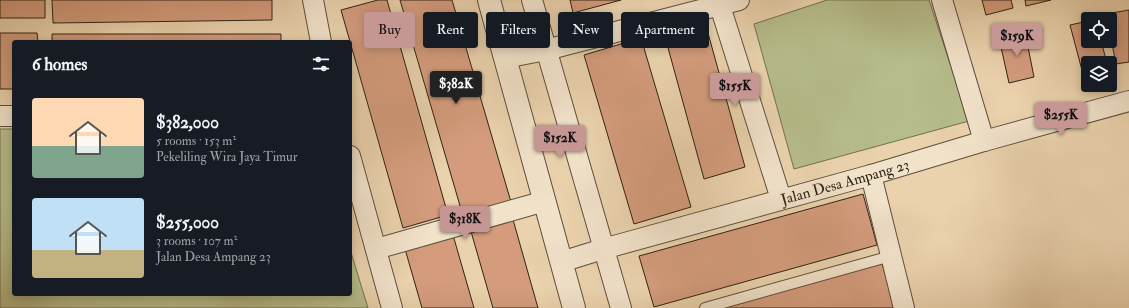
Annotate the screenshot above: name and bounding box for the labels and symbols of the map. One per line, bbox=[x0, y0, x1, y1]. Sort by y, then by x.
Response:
pin: $159K bbox=[989, 23, 1045, 57]
pin: $382K bbox=[428, 71, 484, 105]
pin: $155K bbox=[707, 73, 763, 107]
pin: $255K bbox=[1033, 102, 1089, 136]
pin: $152K bbox=[532, 125, 588, 159]
street label: Jalan Desa Ampang 23 bbox=[778, 155, 911, 210]
pin: $318K bbox=[437, 206, 493, 240]

